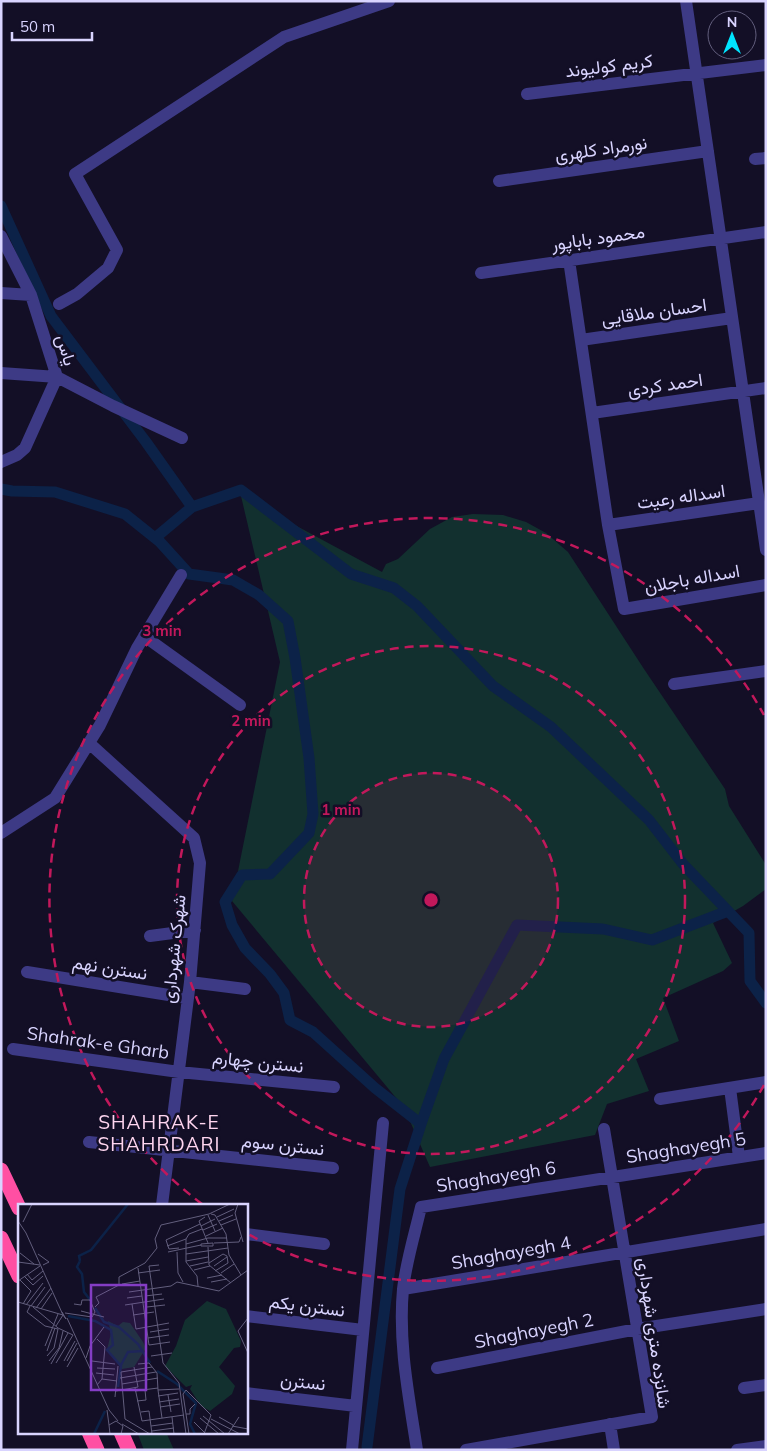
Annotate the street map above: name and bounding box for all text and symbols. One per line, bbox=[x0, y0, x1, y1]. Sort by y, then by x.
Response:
scale bar bbox=[12, 10, 92, 42]
north arrow bbox=[707, 10, 757, 60]
text: N bbox=[727, 13, 737, 31]
text: 50 m bbox=[20, 17, 55, 36]
street label: کریم کولیوند bbox=[564, 49, 654, 83]
street label: نورمراد کلهری bbox=[553, 131, 649, 166]
street label: محمود باباپور bbox=[549, 220, 646, 257]
street label: احسان ملاقایی bbox=[600, 293, 708, 330]
street label: یاس bbox=[51, 331, 82, 368]
street label: احمد کردی bbox=[626, 368, 704, 401]
street label: اسداله رعیت bbox=[635, 479, 726, 514]
street label: اسداله باجلان bbox=[642, 559, 741, 598]
text: 3 min bbox=[142, 621, 182, 640]
text: 2 min bbox=[231, 711, 271, 730]
text: 1 min bbox=[321, 800, 361, 819]
centre of rings bbox=[422, 891, 440, 909]
street label: شهرک شهرداری bbox=[156, 893, 191, 1004]
street label: نسترن نهم bbox=[71, 950, 149, 986]
street label: Shahrak-e Gharb bbox=[25, 1021, 171, 1064]
street label: نسترن چهارم bbox=[211, 1045, 305, 1079]
district label: SHAHRAK-E SHAHRDARI bbox=[97, 1110, 221, 1156]
street label: Shaghayegh 5 bbox=[624, 1127, 748, 1168]
street label: نسترن سوم bbox=[240, 1129, 326, 1161]
street label: Shaghayegh 6 bbox=[434, 1156, 557, 1197]
inset map bbox=[18, 1204, 248, 1434]
street label: Shaghayegh 4 bbox=[449, 1231, 573, 1274]
street label: شانزده متری شهرداری bbox=[633, 1256, 676, 1410]
street label: نسترن یکم bbox=[268, 1289, 346, 1323]
street label: Shaghayegh 2 bbox=[472, 1308, 595, 1353]
street label: نسترن bbox=[279, 1368, 327, 1395]

